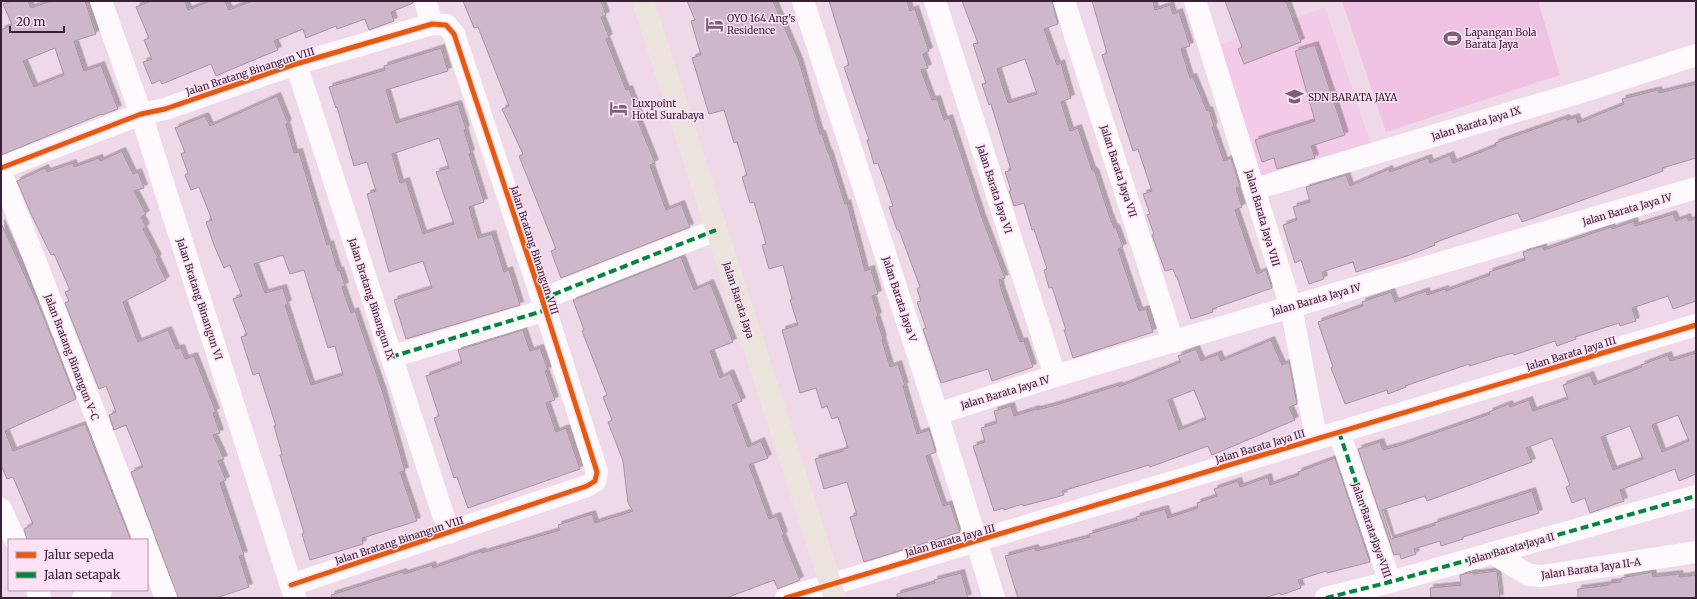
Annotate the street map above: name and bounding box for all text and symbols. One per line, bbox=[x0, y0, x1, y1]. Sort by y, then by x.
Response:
scale bar bbox=[10, 8, 64, 34]
place label: OYO 164 Ang's Residence bbox=[727, 12, 796, 37]
text: 20 m bbox=[16, 14, 45, 29]
hotel icon: OYO 164 Ang's Residence bbox=[704, 14, 724, 34]
place label: Lapangan Bola Barata Jaya bbox=[1465, 26, 1537, 51]
sports icon: Lapangan Bola Barata Jaya bbox=[1442, 28, 1462, 48]
street label: Jalan Bratang Binangun VIII bbox=[183, 44, 316, 99]
school or university icon: SDN BARATA JAYA bbox=[1285, 87, 1305, 107]
place label: SDN BARATA JAYA bbox=[1308, 91, 1398, 104]
place label: Luxpoint Hotel Surabaya bbox=[632, 97, 705, 122]
hotel icon: Luxpoint Hotel Surabaya bbox=[609, 99, 629, 119]
street label: Jalan Barata Jaya IX bbox=[1429, 103, 1523, 144]
street label: Jalan Barata Jaya VII bbox=[1097, 122, 1140, 219]
street label: Jalan Barata Jaya VI bbox=[974, 142, 1015, 235]
street label: Jalan Barata Jaya VIII bbox=[1242, 167, 1283, 268]
street label: Jalan Bratang Binangun VIII bbox=[507, 183, 562, 316]
street label: Jalan Barata Jaya IV bbox=[1580, 190, 1674, 229]
street label: Jalan Bratang Binangun IX bbox=[345, 235, 398, 363]
street label: Jalan Bratang Binangun VI bbox=[173, 236, 225, 362]
street label: Jalan Barata Jaya V bbox=[879, 254, 920, 344]
street label: Jalan Barata Jaya bbox=[720, 259, 757, 341]
street label: Jalan Barata Jaya IV bbox=[1269, 280, 1363, 319]
street label: Jalan Bratang Binangun V-C bbox=[41, 291, 102, 423]
street label: Jalan Barata Jaya III bbox=[1524, 334, 1618, 374]
street label: Jalan Barata Jaya IV bbox=[958, 373, 1052, 413]
street label: Jalan Barata Jaya III bbox=[1213, 427, 1307, 467]
street label: Jalan Barata Jaya VIII bbox=[1349, 480, 1394, 580]
street label: Jalan Bratang Binangun VIII bbox=[332, 513, 465, 568]
street label: Jalan Barata Jaya III bbox=[903, 521, 997, 560]
street label: Jalan Barata Jaya II bbox=[1465, 530, 1556, 567]
legend bbox=[8, 539, 148, 591]
text: Jalur sepeda bbox=[43, 547, 115, 562]
street label: Jalan Barata Jaya II-A bbox=[1539, 555, 1643, 582]
text: Jalan setapak bbox=[43, 567, 121, 582]

